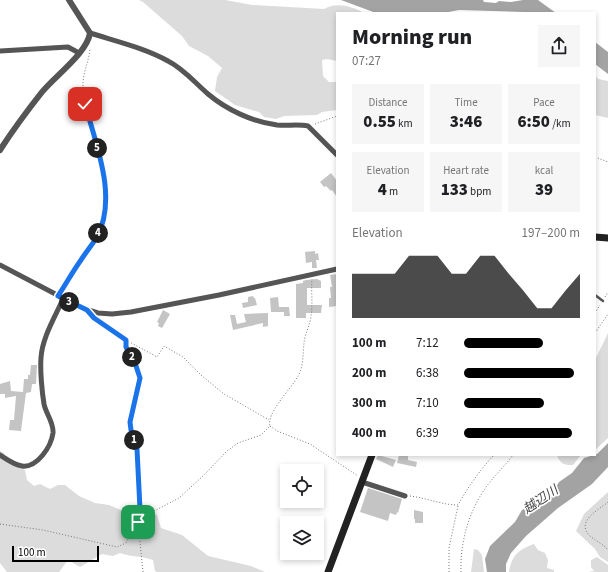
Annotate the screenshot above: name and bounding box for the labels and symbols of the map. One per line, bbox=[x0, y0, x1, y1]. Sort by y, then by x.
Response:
pin bbox=[68, 87, 102, 121]
pin: 5 bbox=[87, 138, 107, 158]
pin: 4 bbox=[88, 223, 108, 243]
pin: 3 bbox=[59, 292, 79, 312]
pin: 2 bbox=[122, 347, 142, 367]
pin: 1 bbox=[124, 430, 144, 450]
water label: 越辺川 bbox=[519, 480, 563, 518]
pin bbox=[121, 505, 155, 539]
scale bar bbox=[12, 544, 99, 563]

